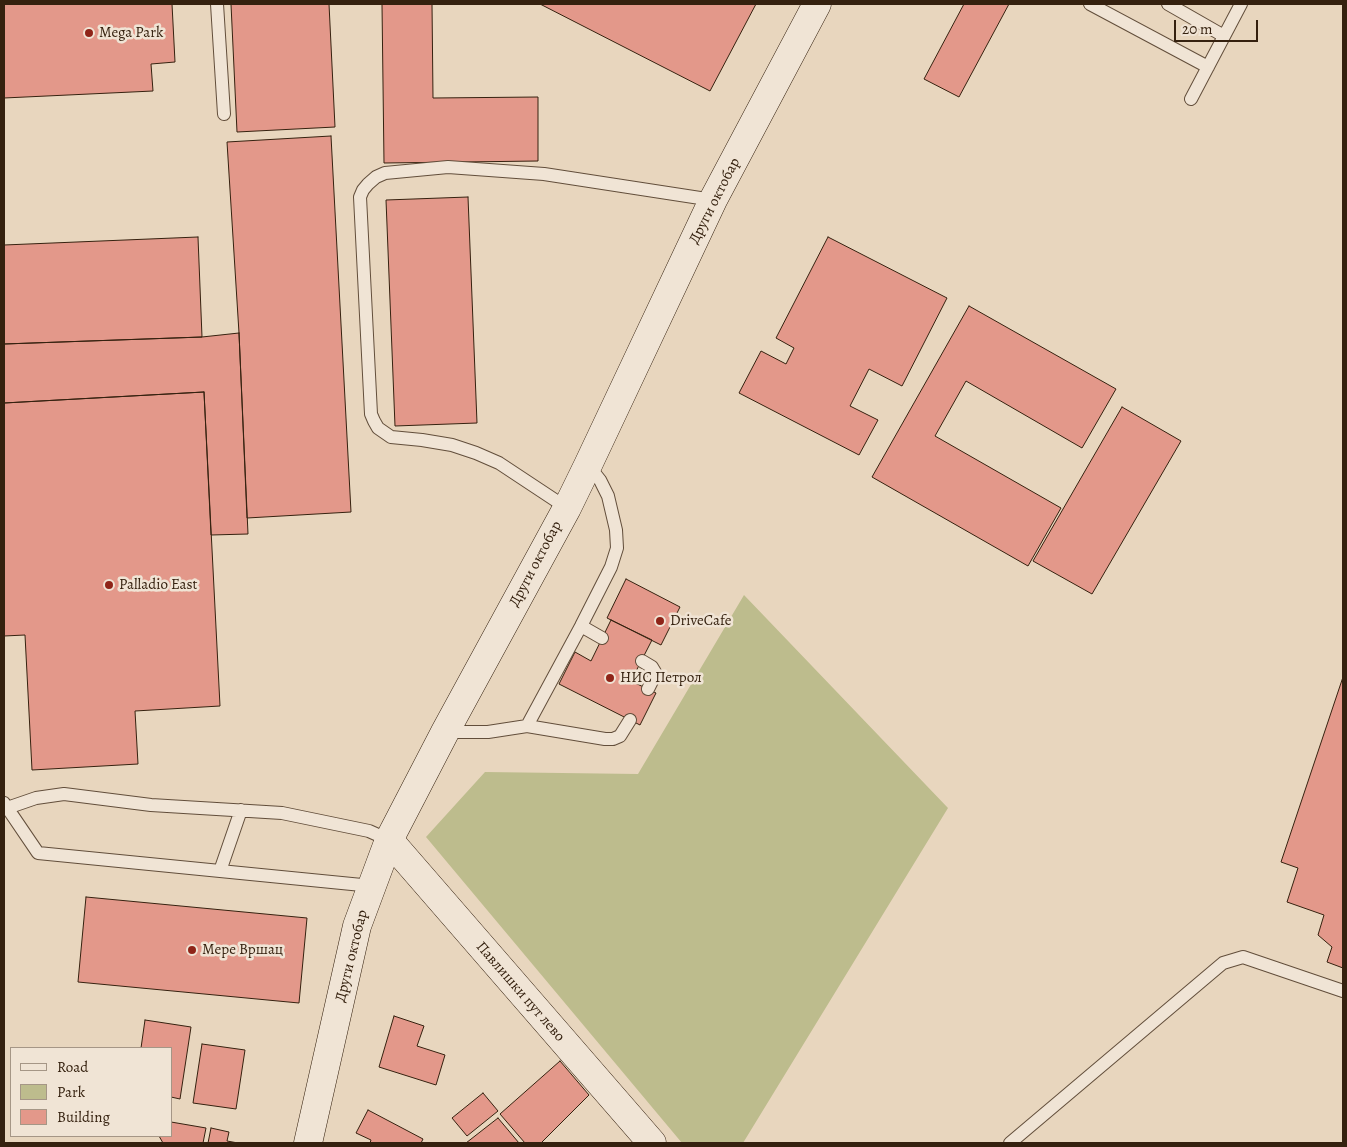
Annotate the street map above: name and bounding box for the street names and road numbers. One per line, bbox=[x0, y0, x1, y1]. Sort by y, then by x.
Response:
street label: Други октобар bbox=[686, 155, 744, 247]
street label: Други октобар bbox=[506, 518, 566, 610]
street label: Други октобар bbox=[332, 908, 372, 1004]
street label: Павлишки пут лево bbox=[472, 938, 568, 1046]

